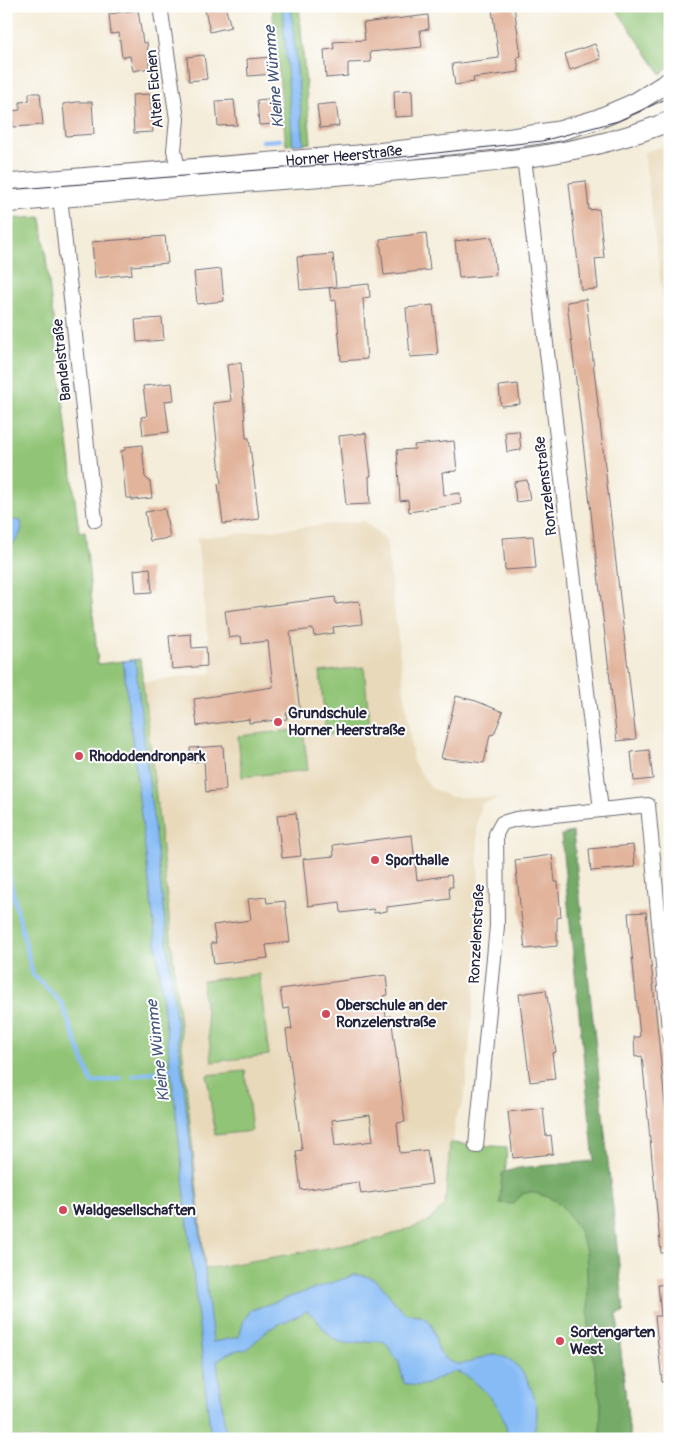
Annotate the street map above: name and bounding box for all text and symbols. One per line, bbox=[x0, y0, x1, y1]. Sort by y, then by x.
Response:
water label: Kleine Wümme bbox=[259, 23, 288, 129]
street label: Alten Eichen bbox=[142, 49, 168, 129]
street label: Horner Heerstraße bbox=[285, 141, 404, 170]
street label: Bandelstraße bbox=[48, 317, 76, 402]
street label: Ronzelenstraße bbox=[530, 435, 562, 537]
place label: Grundschule Horner Heerstraße bbox=[288, 704, 406, 740]
marker: Grundschule Horner Heerstraße bbox=[272, 716, 284, 728]
place label: Rhododendronpark bbox=[89, 747, 206, 766]
marker: Rhododendronpark bbox=[73, 750, 85, 762]
place label: Sporthalle bbox=[385, 851, 449, 870]
marker: Sporthalle bbox=[369, 854, 381, 866]
street label: Ronzelenstraße bbox=[465, 883, 489, 984]
place label: Oberschule an der Ronzelenstraße bbox=[336, 996, 448, 1032]
water label: Kleine Wümme bbox=[142, 997, 174, 1103]
marker: Oberschule an der Ronzelenstraße bbox=[320, 1008, 332, 1020]
place label: Waldgesellschaften bbox=[73, 1201, 196, 1220]
marker: Waldgesellschaften bbox=[57, 1204, 69, 1216]
place label: Sortengarten West bbox=[570, 1323, 656, 1359]
marker: Sortengarten West bbox=[554, 1335, 566, 1347]

